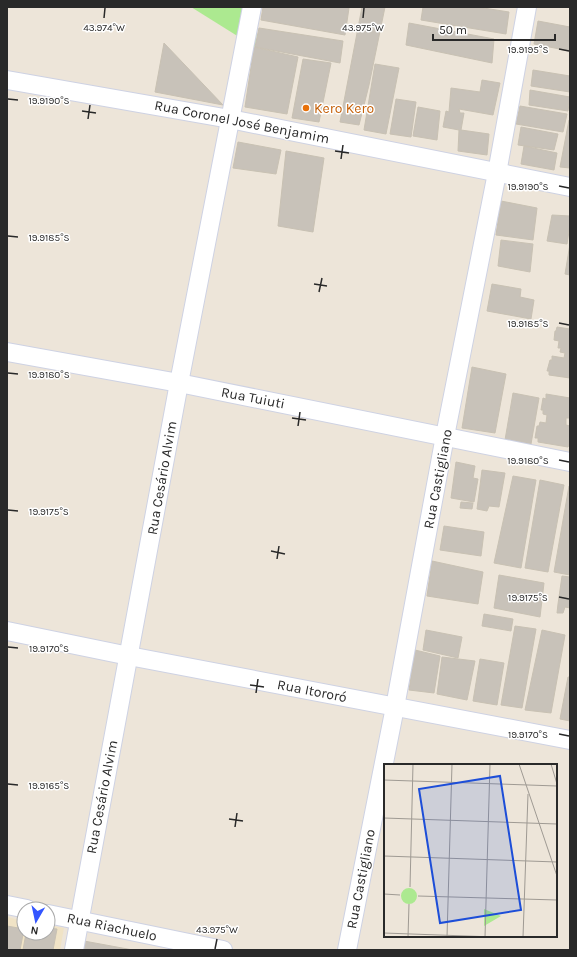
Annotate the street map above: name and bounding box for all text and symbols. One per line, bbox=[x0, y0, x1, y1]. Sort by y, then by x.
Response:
scale bar bbox=[433, 16, 555, 42]
text: 43.974°W bbox=[83, 22, 125, 34]
text: 43.975°W bbox=[342, 22, 384, 34]
text: 50 m bbox=[439, 23, 467, 37]
text: 19.9195°S bbox=[508, 44, 548, 56]
text: 19.9190°S bbox=[28, 95, 70, 107]
street label: Rua Coronel José Benjamim bbox=[153, 97, 331, 147]
place label: Kero Kero bbox=[314, 100, 374, 117]
marker: Kero Kero bbox=[301, 103, 311, 113]
text: 19.9190°S bbox=[507, 181, 549, 193]
text: 19.9185°S bbox=[28, 232, 70, 244]
text: 19.9185°S bbox=[507, 318, 549, 330]
text: 19.9180°S bbox=[28, 369, 70, 381]
street label: Rua Tuiuti bbox=[220, 383, 286, 413]
street label: Rua Cesário Alvim bbox=[144, 420, 180, 536]
street label: Rua Castigliano bbox=[420, 428, 456, 530]
text: 19.9180°S bbox=[507, 455, 549, 467]
text: 19.9175°S bbox=[29, 506, 69, 518]
text: 19.9175°S bbox=[508, 592, 548, 604]
text: 19.9170°S bbox=[29, 643, 69, 655]
street label: Rua Itororó bbox=[276, 676, 348, 706]
text: 19.9170°S bbox=[508, 729, 548, 741]
street label: Rua Cesário Alvim bbox=[83, 739, 121, 855]
inset map bbox=[384, 764, 557, 937]
text: 19.9165°S bbox=[29, 780, 69, 792]
street label: Rua Castigliano bbox=[343, 828, 379, 930]
north arrow bbox=[16, 901, 56, 941]
street label: Rua Riachuelo bbox=[66, 909, 158, 945]
text: N bbox=[30, 923, 39, 937]
text: 43.975°W bbox=[196, 924, 238, 936]

